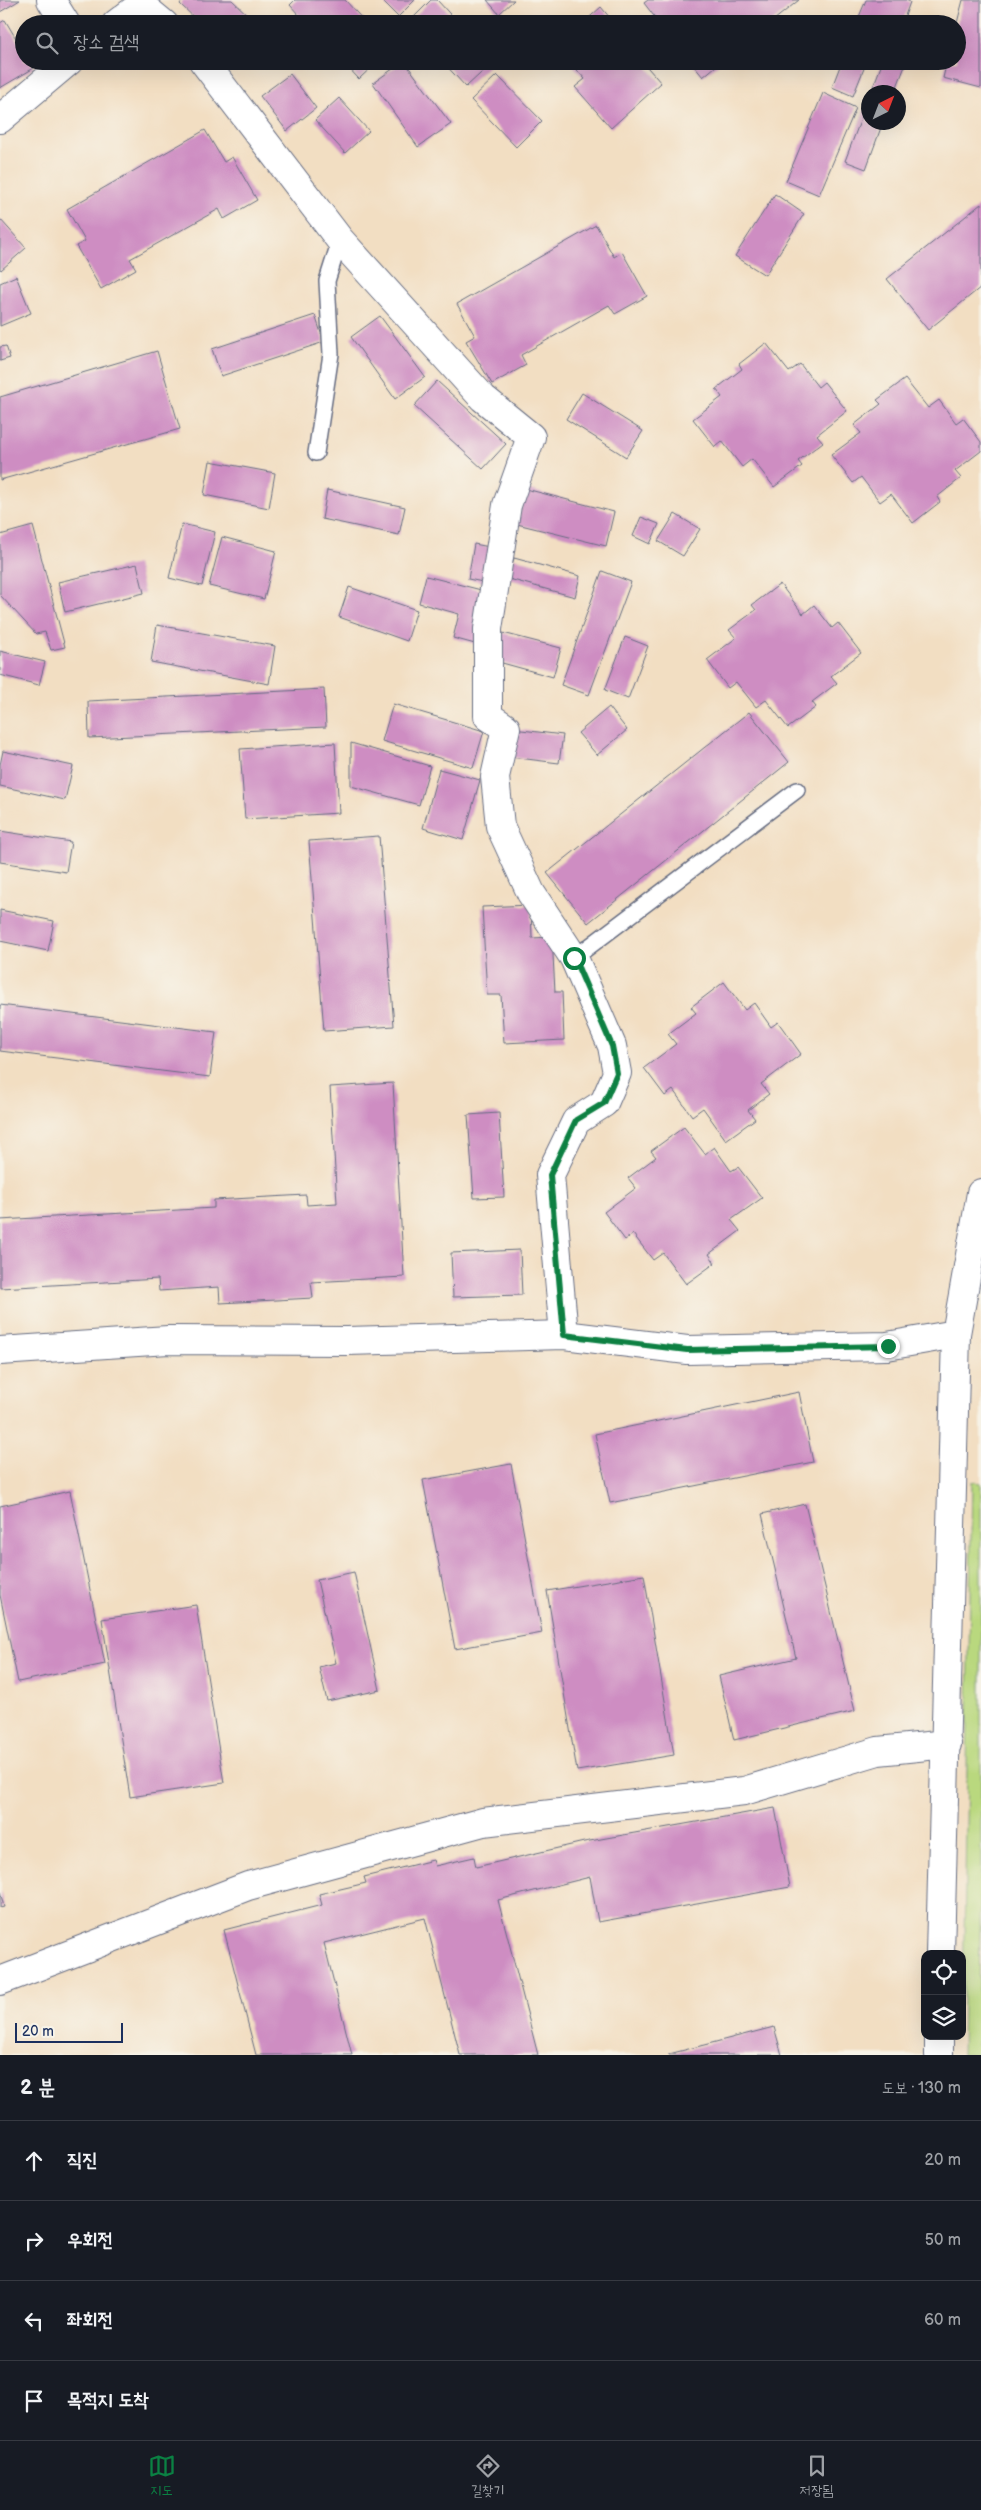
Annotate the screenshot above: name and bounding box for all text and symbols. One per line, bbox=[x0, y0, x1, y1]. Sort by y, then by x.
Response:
search box bbox=[15, 15, 966, 70]
icon: search bbox=[33, 29, 61, 57]
text: 장소 검색 bbox=[73, 31, 139, 54]
north arrow bbox=[861, 85, 906, 130]
route start bbox=[563, 947, 586, 970]
route end bbox=[877, 1335, 900, 1358]
map controls bbox=[921, 1950, 966, 2040]
button: locate bbox=[921, 1950, 966, 1995]
button: layers bbox=[921, 1995, 966, 2040]
scale bar bbox=[15, 2020, 122, 2043]
text: 20 m bbox=[22, 2023, 54, 2040]
text: 2 분 bbox=[20, 2075, 55, 2100]
text: 도보 · 130 m bbox=[882, 2079, 961, 2098]
icon: ahead bbox=[20, 2147, 48, 2175]
text: 직진 bbox=[67, 2149, 98, 2172]
text: 20 m bbox=[925, 2151, 961, 2170]
icon: right bbox=[20, 2227, 48, 2255]
text: 우회전 bbox=[67, 2229, 113, 2252]
text: 50 m bbox=[925, 2231, 961, 2250]
icon: left bbox=[20, 2307, 48, 2335]
text: 좌회전 bbox=[67, 2309, 113, 2332]
text: 60 m bbox=[924, 2311, 961, 2330]
icon: arrive bbox=[20, 2387, 48, 2415]
text: 목적지 도착 bbox=[67, 2389, 149, 2412]
tab: 지도 bbox=[148, 2452, 176, 2500]
tab: 길찾기 bbox=[471, 2452, 504, 2500]
tab: 저장됨 bbox=[800, 2452, 833, 2500]

